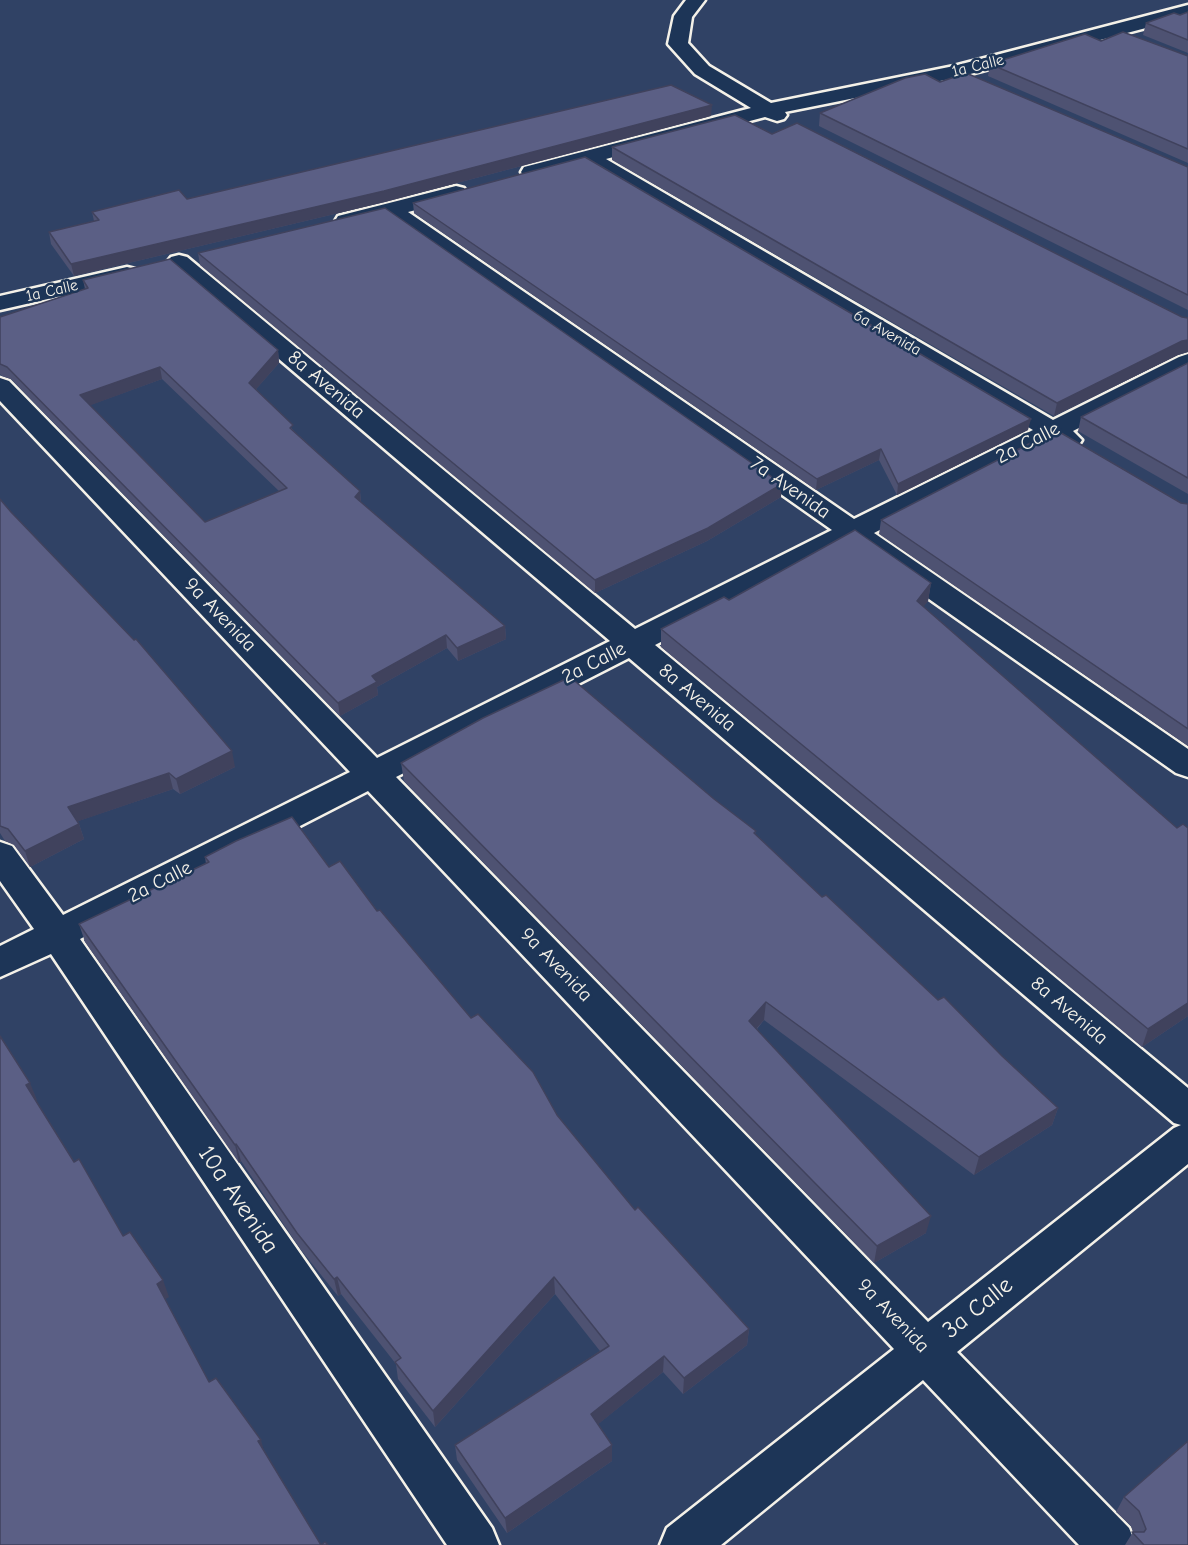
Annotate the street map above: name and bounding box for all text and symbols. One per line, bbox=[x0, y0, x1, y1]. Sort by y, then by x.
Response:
street label: 1a Calle bbox=[950, 50, 1006, 82]
street label: 1a Calle bbox=[24, 276, 80, 306]
street label: 6a Avenida bbox=[850, 306, 924, 360]
street label: 8a Avenida bbox=[283, 346, 369, 424]
street label: 2a Calle bbox=[992, 417, 1064, 469]
street label: 7a Avenida bbox=[745, 452, 835, 524]
street label: 9a Avenida bbox=[179, 573, 261, 657]
street label: 2a Calle bbox=[558, 637, 630, 689]
street label: 8a Avenida bbox=[654, 659, 740, 737]
street label: 2a Calle bbox=[124, 856, 196, 908]
street label: 9a Avenida bbox=[515, 923, 597, 1007]
street label: 8a Avenida bbox=[1026, 972, 1112, 1050]
street label: 10a Avenida bbox=[191, 1141, 285, 1259]
street label: 3a Calle bbox=[937, 1271, 1019, 1345]
street label: 9a Avenida bbox=[852, 1274, 934, 1358]

